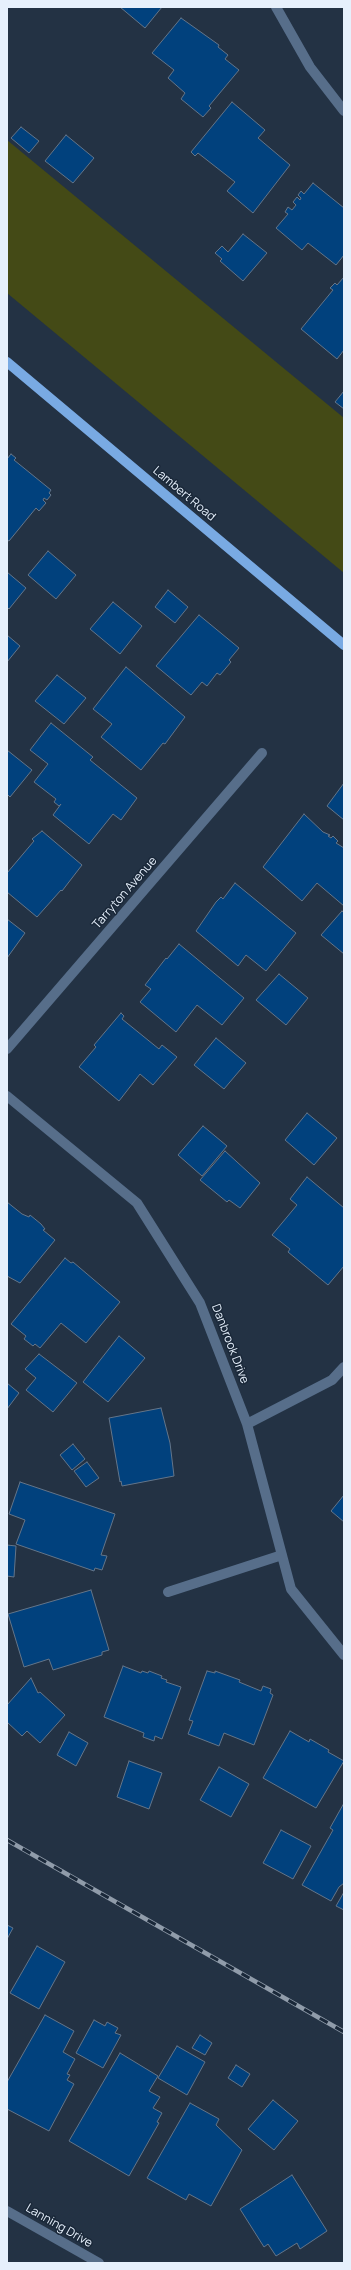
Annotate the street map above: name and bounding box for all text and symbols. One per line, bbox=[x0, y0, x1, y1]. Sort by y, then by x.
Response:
street label: Lambert Road bbox=[150, 464, 218, 524]
street label: Tarryton Avenue bbox=[90, 854, 160, 932]
street label: Danbrook Drive bbox=[208, 1302, 252, 1386]
street label: Lanning Drive bbox=[23, 2201, 95, 2251]

